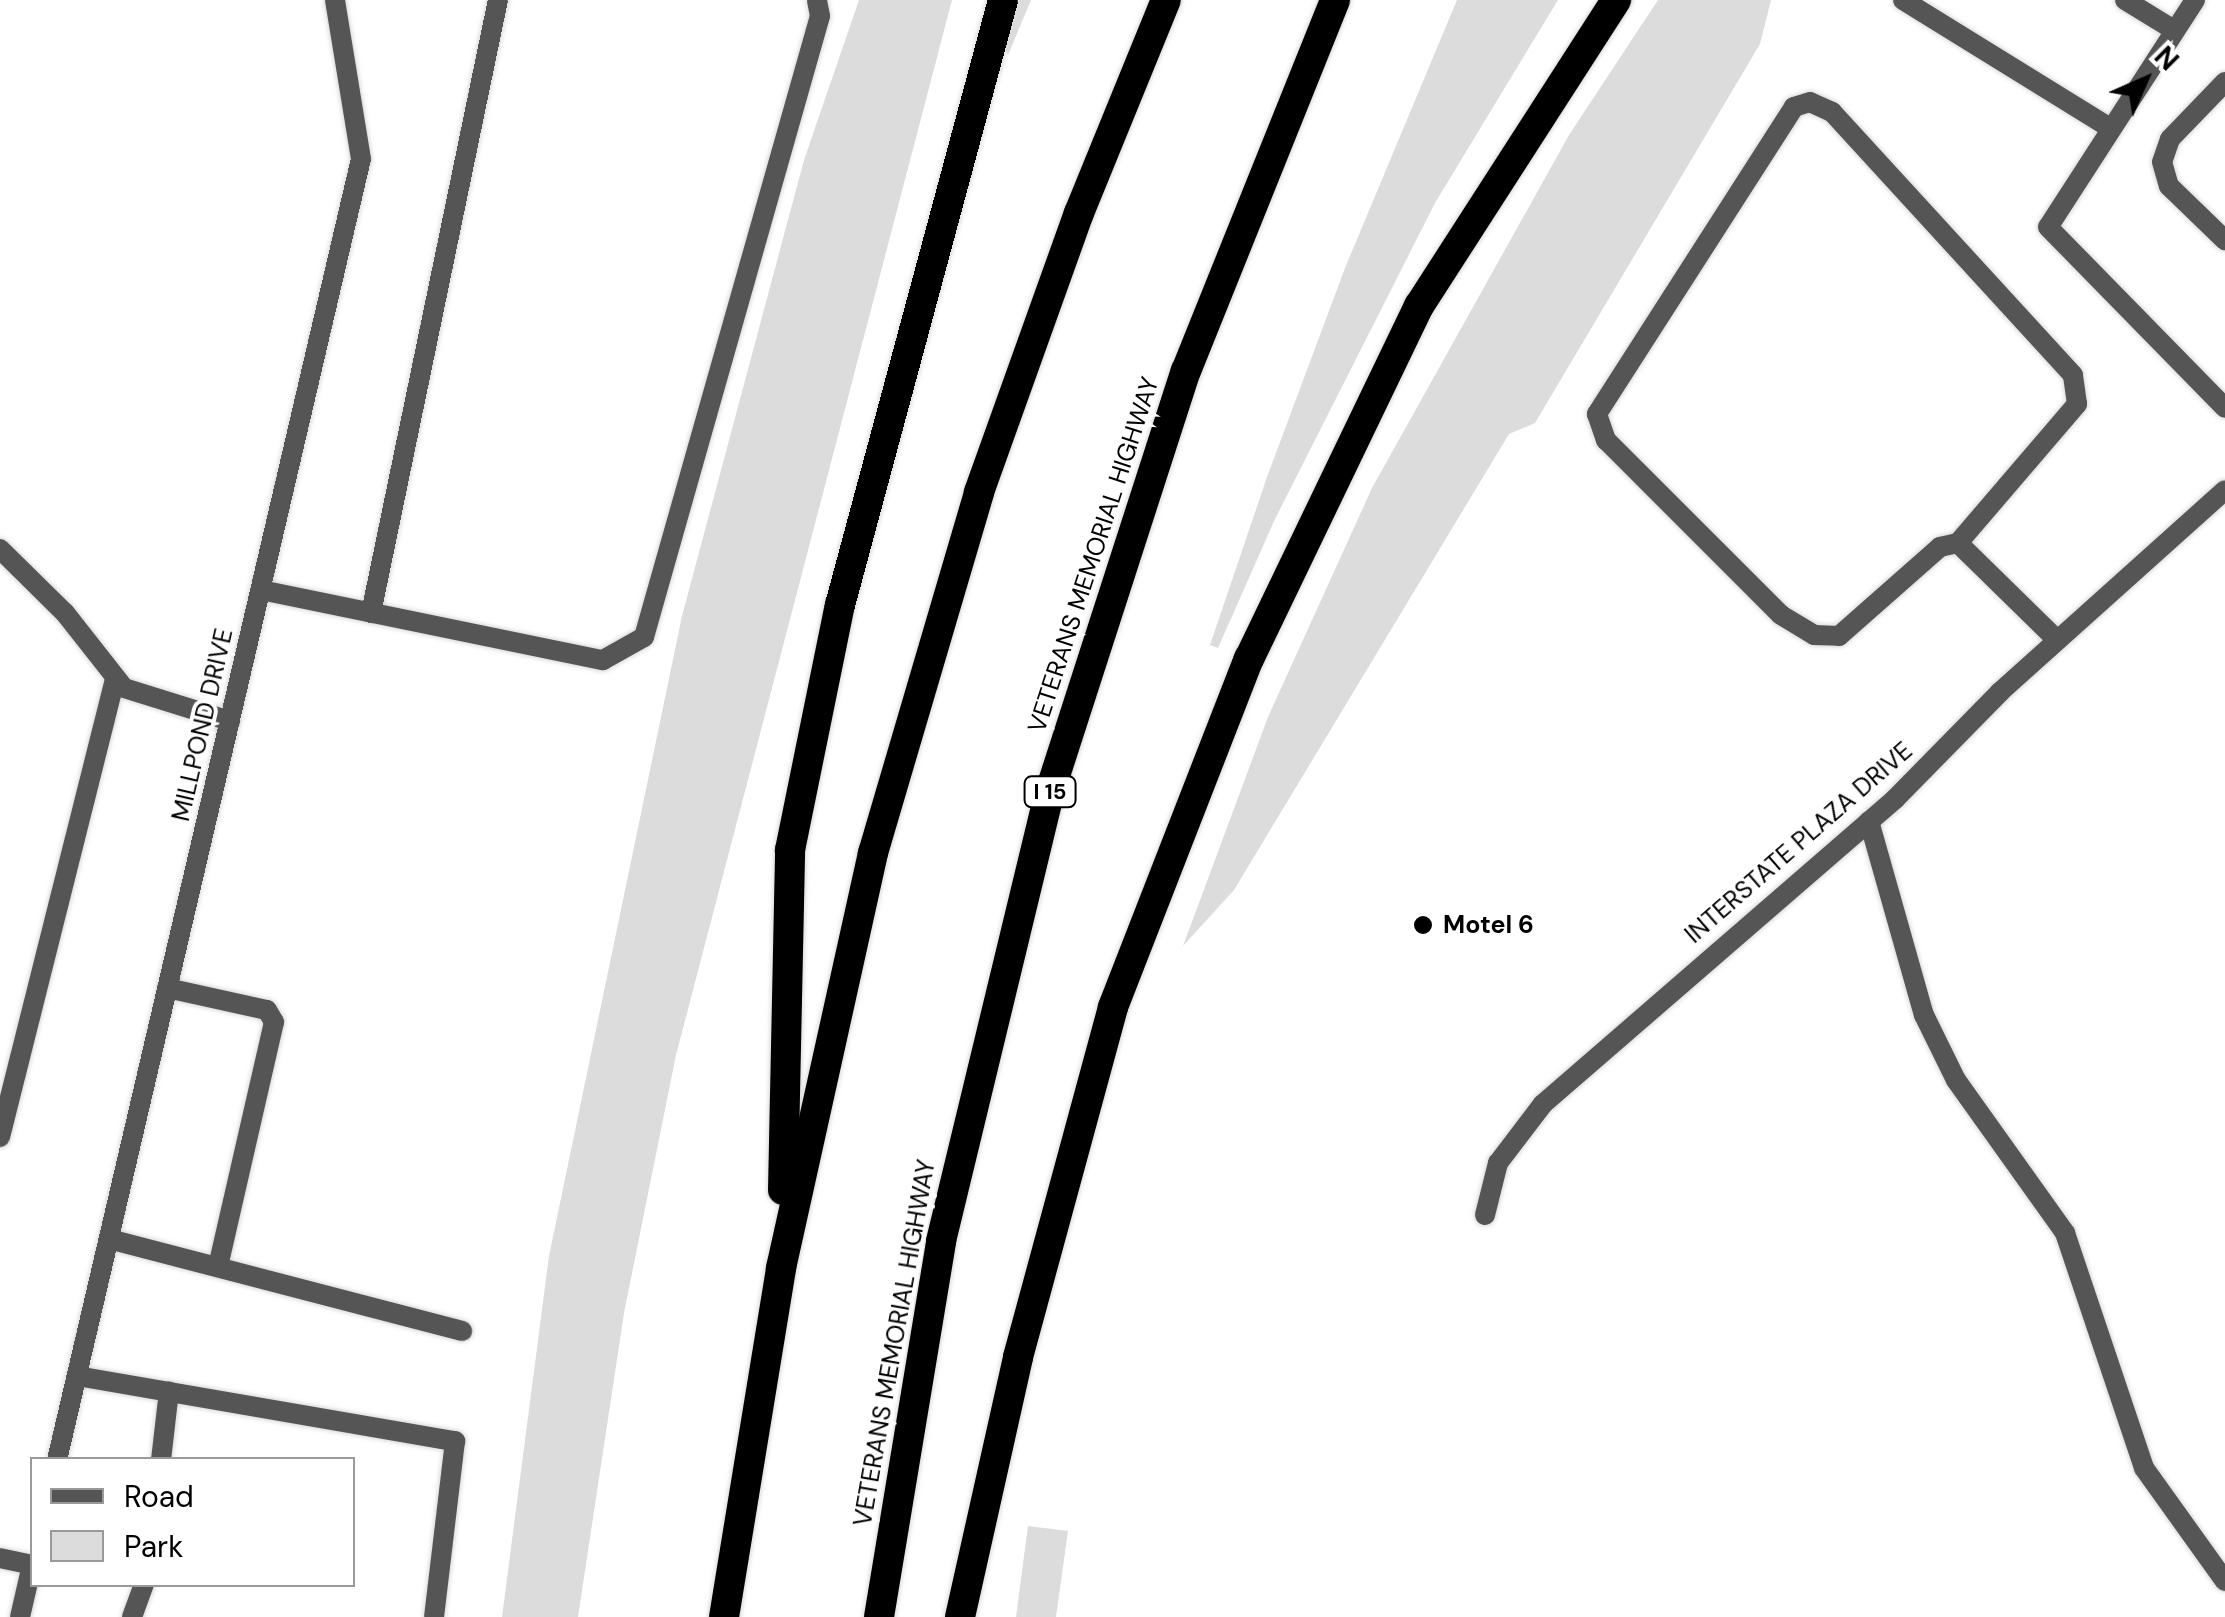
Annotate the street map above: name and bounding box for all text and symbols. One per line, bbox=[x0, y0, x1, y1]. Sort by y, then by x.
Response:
north arrow bbox=[2095, 30, 2195, 130]
text: N bbox=[2146, 38, 2187, 79]
street label: VETERANS MEMORIAL HIGHWAY bbox=[1022, 373, 1166, 737]
street label: MILLPOND DRIVE bbox=[166, 626, 240, 824]
street label: INTERSTATE PLAZA DRIVE bbox=[1679, 736, 1919, 950]
road number: I 15 bbox=[1022, 775, 1078, 809]
place label: Motel 6 bbox=[1443, 910, 1534, 940]
marker: Motel 6 bbox=[1412, 914, 1434, 936]
street label: VETERANS MEMORIAL HIGHWAY bbox=[848, 1157, 942, 1529]
legend bbox=[30, 1457, 355, 1587]
text: Road bbox=[124, 1477, 194, 1516]
text: Park bbox=[124, 1527, 183, 1566]

